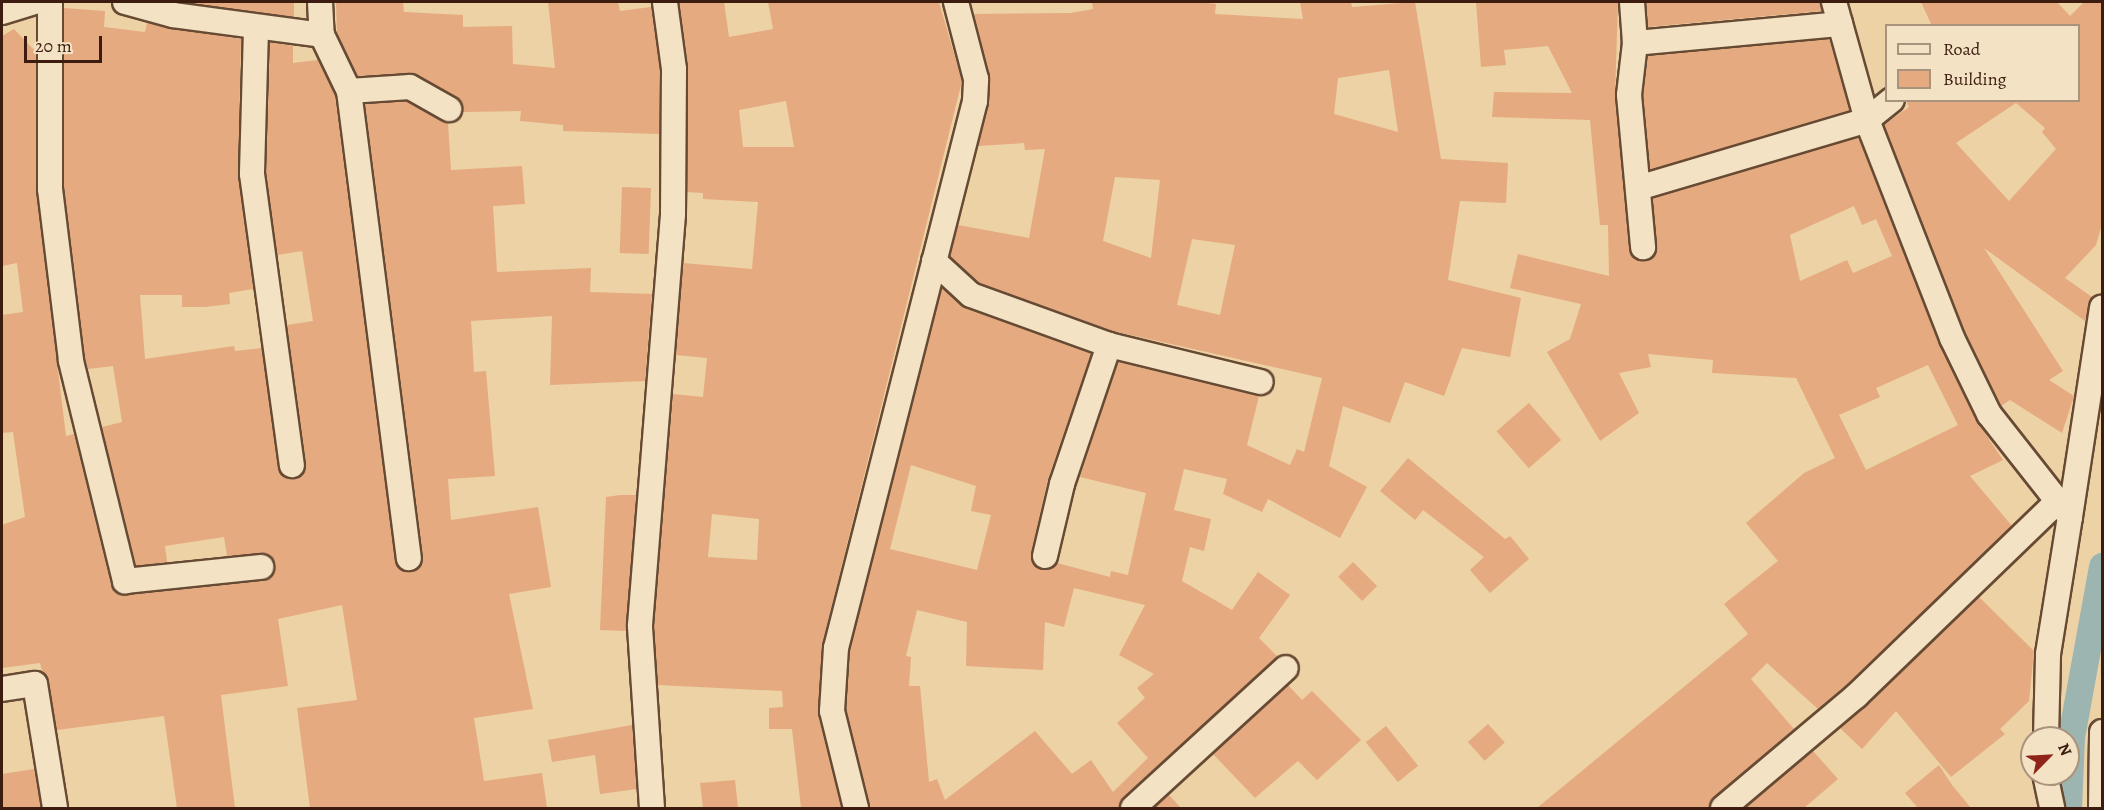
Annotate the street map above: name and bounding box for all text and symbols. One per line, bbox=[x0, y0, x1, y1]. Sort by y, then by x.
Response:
scale bar bbox=[27, 24, 105, 62]
legend bbox=[1885, 24, 2080, 102]
text: 20 m bbox=[35, 34, 72, 58]
text: Road bbox=[1943, 37, 1980, 61]
text: Building bbox=[1943, 67, 2007, 91]
north arrow bbox=[2020, 726, 2080, 786]
text: N bbox=[2052, 740, 2077, 759]

